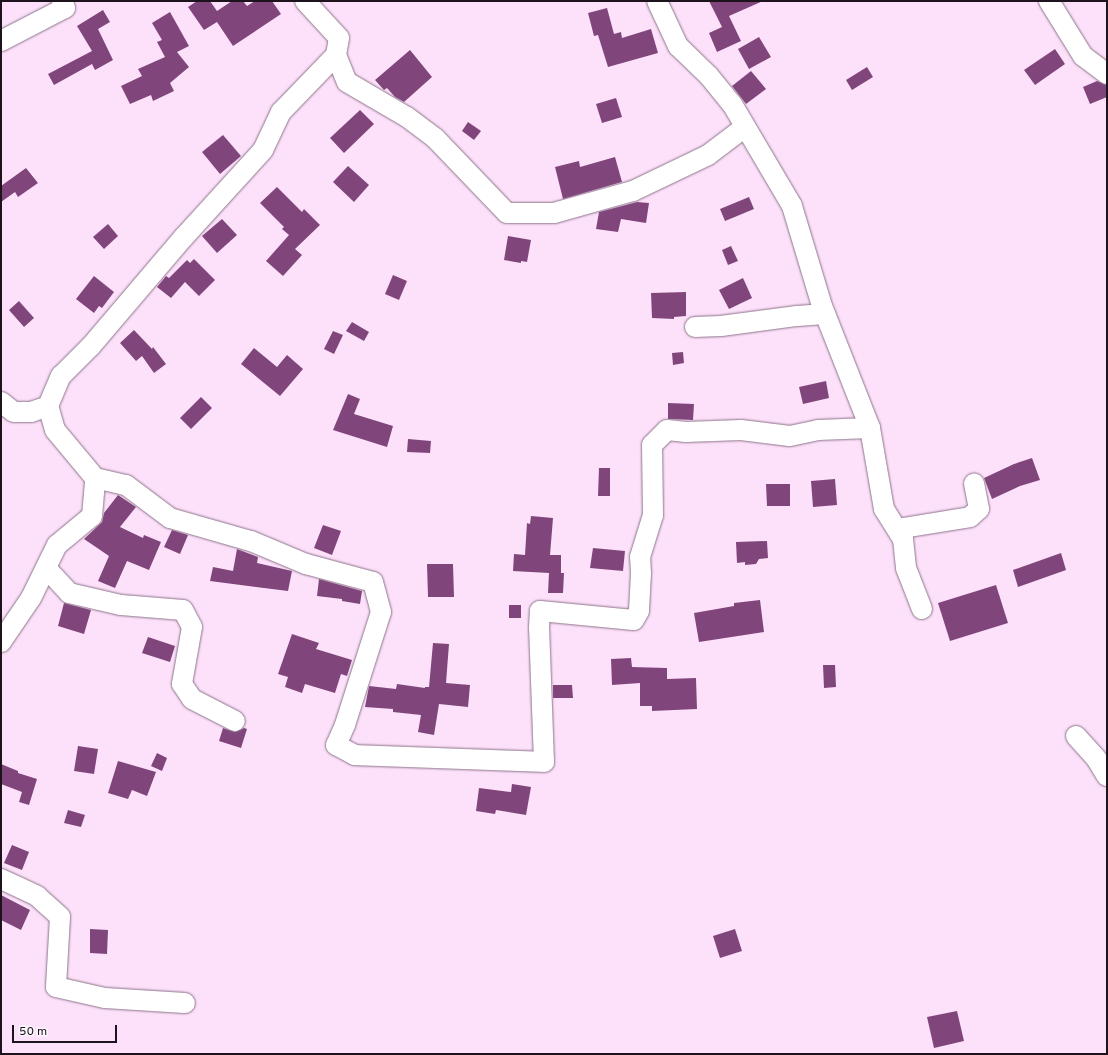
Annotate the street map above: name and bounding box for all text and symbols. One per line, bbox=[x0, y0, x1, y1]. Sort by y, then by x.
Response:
scale bar bbox=[14, 1017, 119, 1043]
text: 50 m bbox=[19, 1024, 47, 1040]

